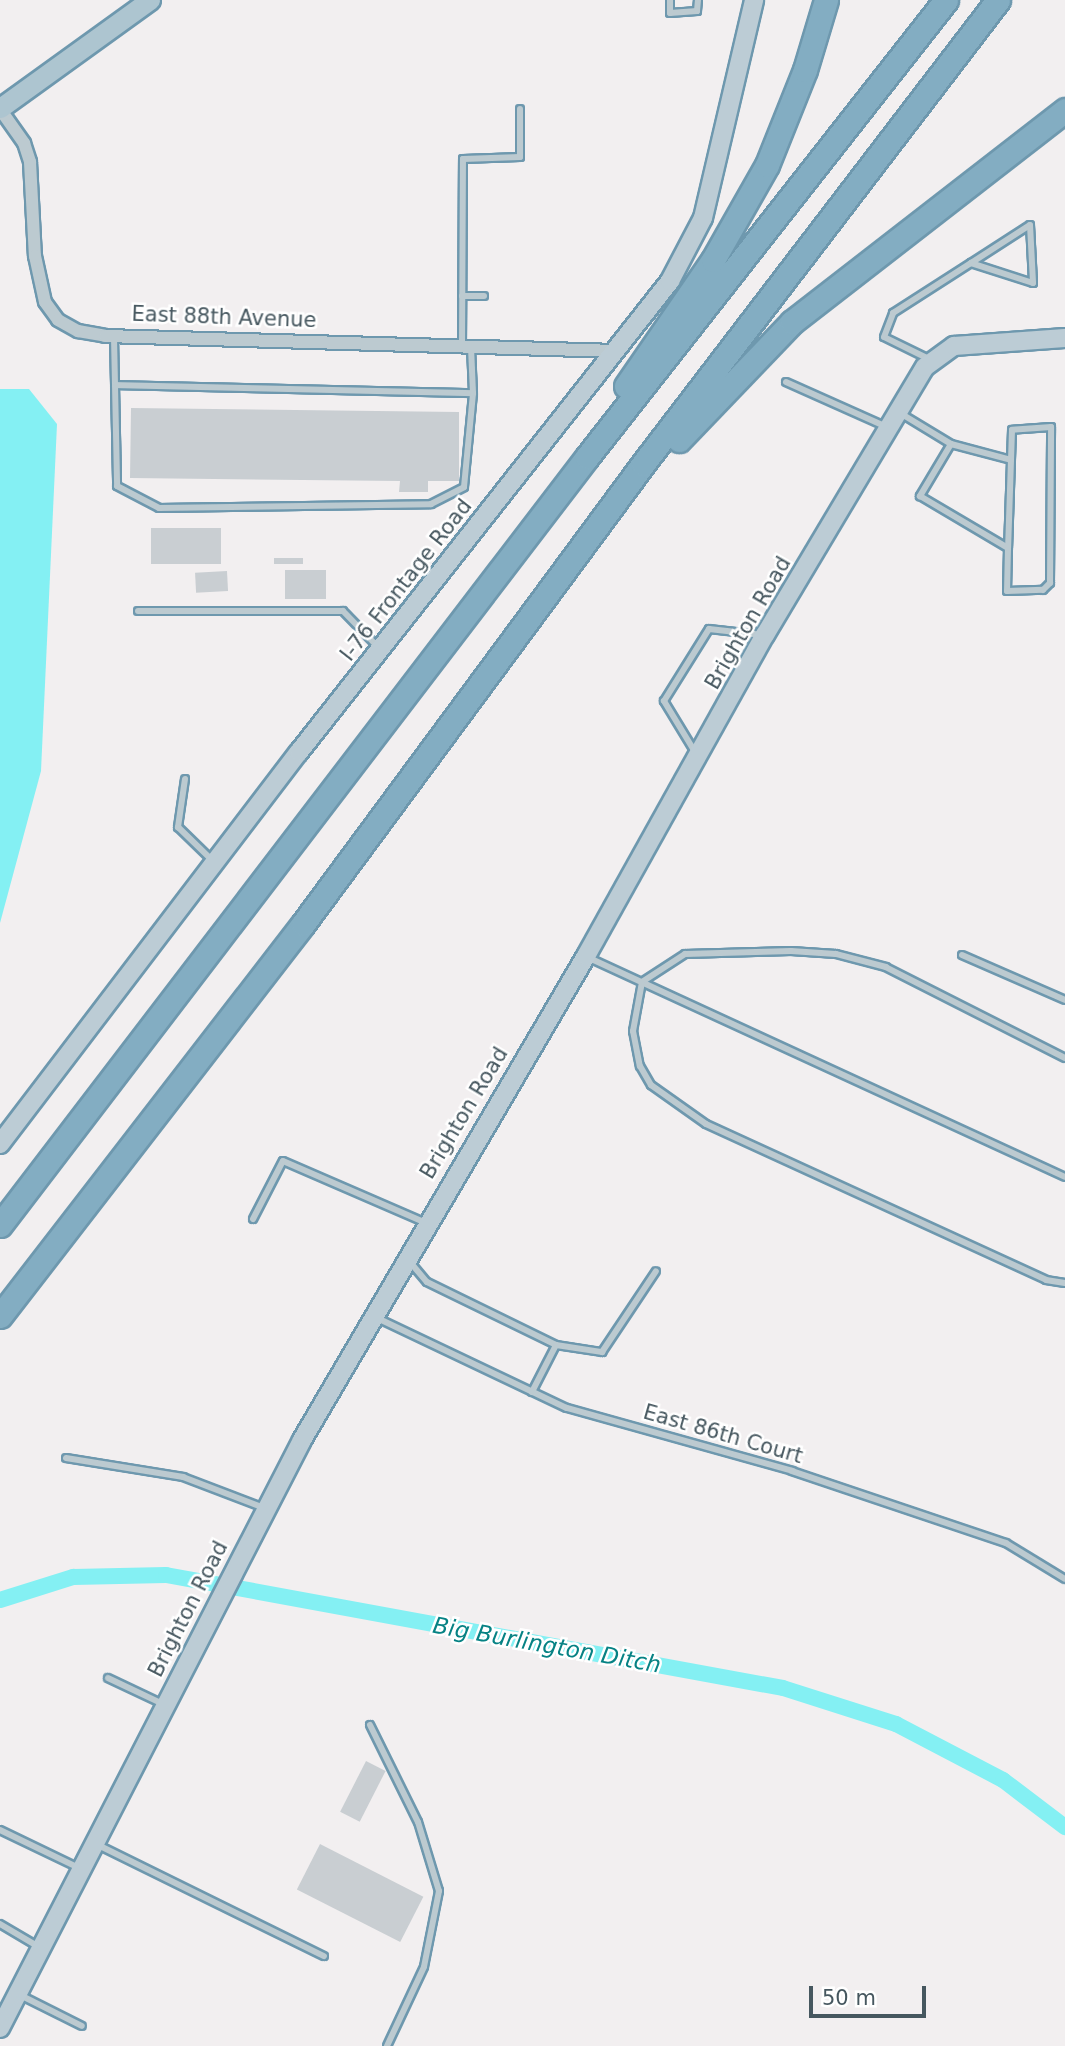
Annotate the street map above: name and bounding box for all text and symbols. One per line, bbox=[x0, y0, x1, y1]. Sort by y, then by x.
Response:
street label: East 88th Avenue bbox=[131, 301, 317, 333]
street label: I-76 Frontage Road bbox=[335, 494, 477, 666]
street label: Brighton Road bbox=[700, 552, 796, 694]
street label: Brighton Road bbox=[415, 1043, 513, 1183]
street label: East 86th Court bbox=[640, 1399, 806, 1469]
street label: Brighton Road bbox=[143, 1537, 233, 1681]
water label: Big Burlington Ditch bbox=[431, 1611, 663, 1679]
scale bar bbox=[813, 1972, 930, 2016]
text: 50 m bbox=[822, 1986, 876, 2010]

